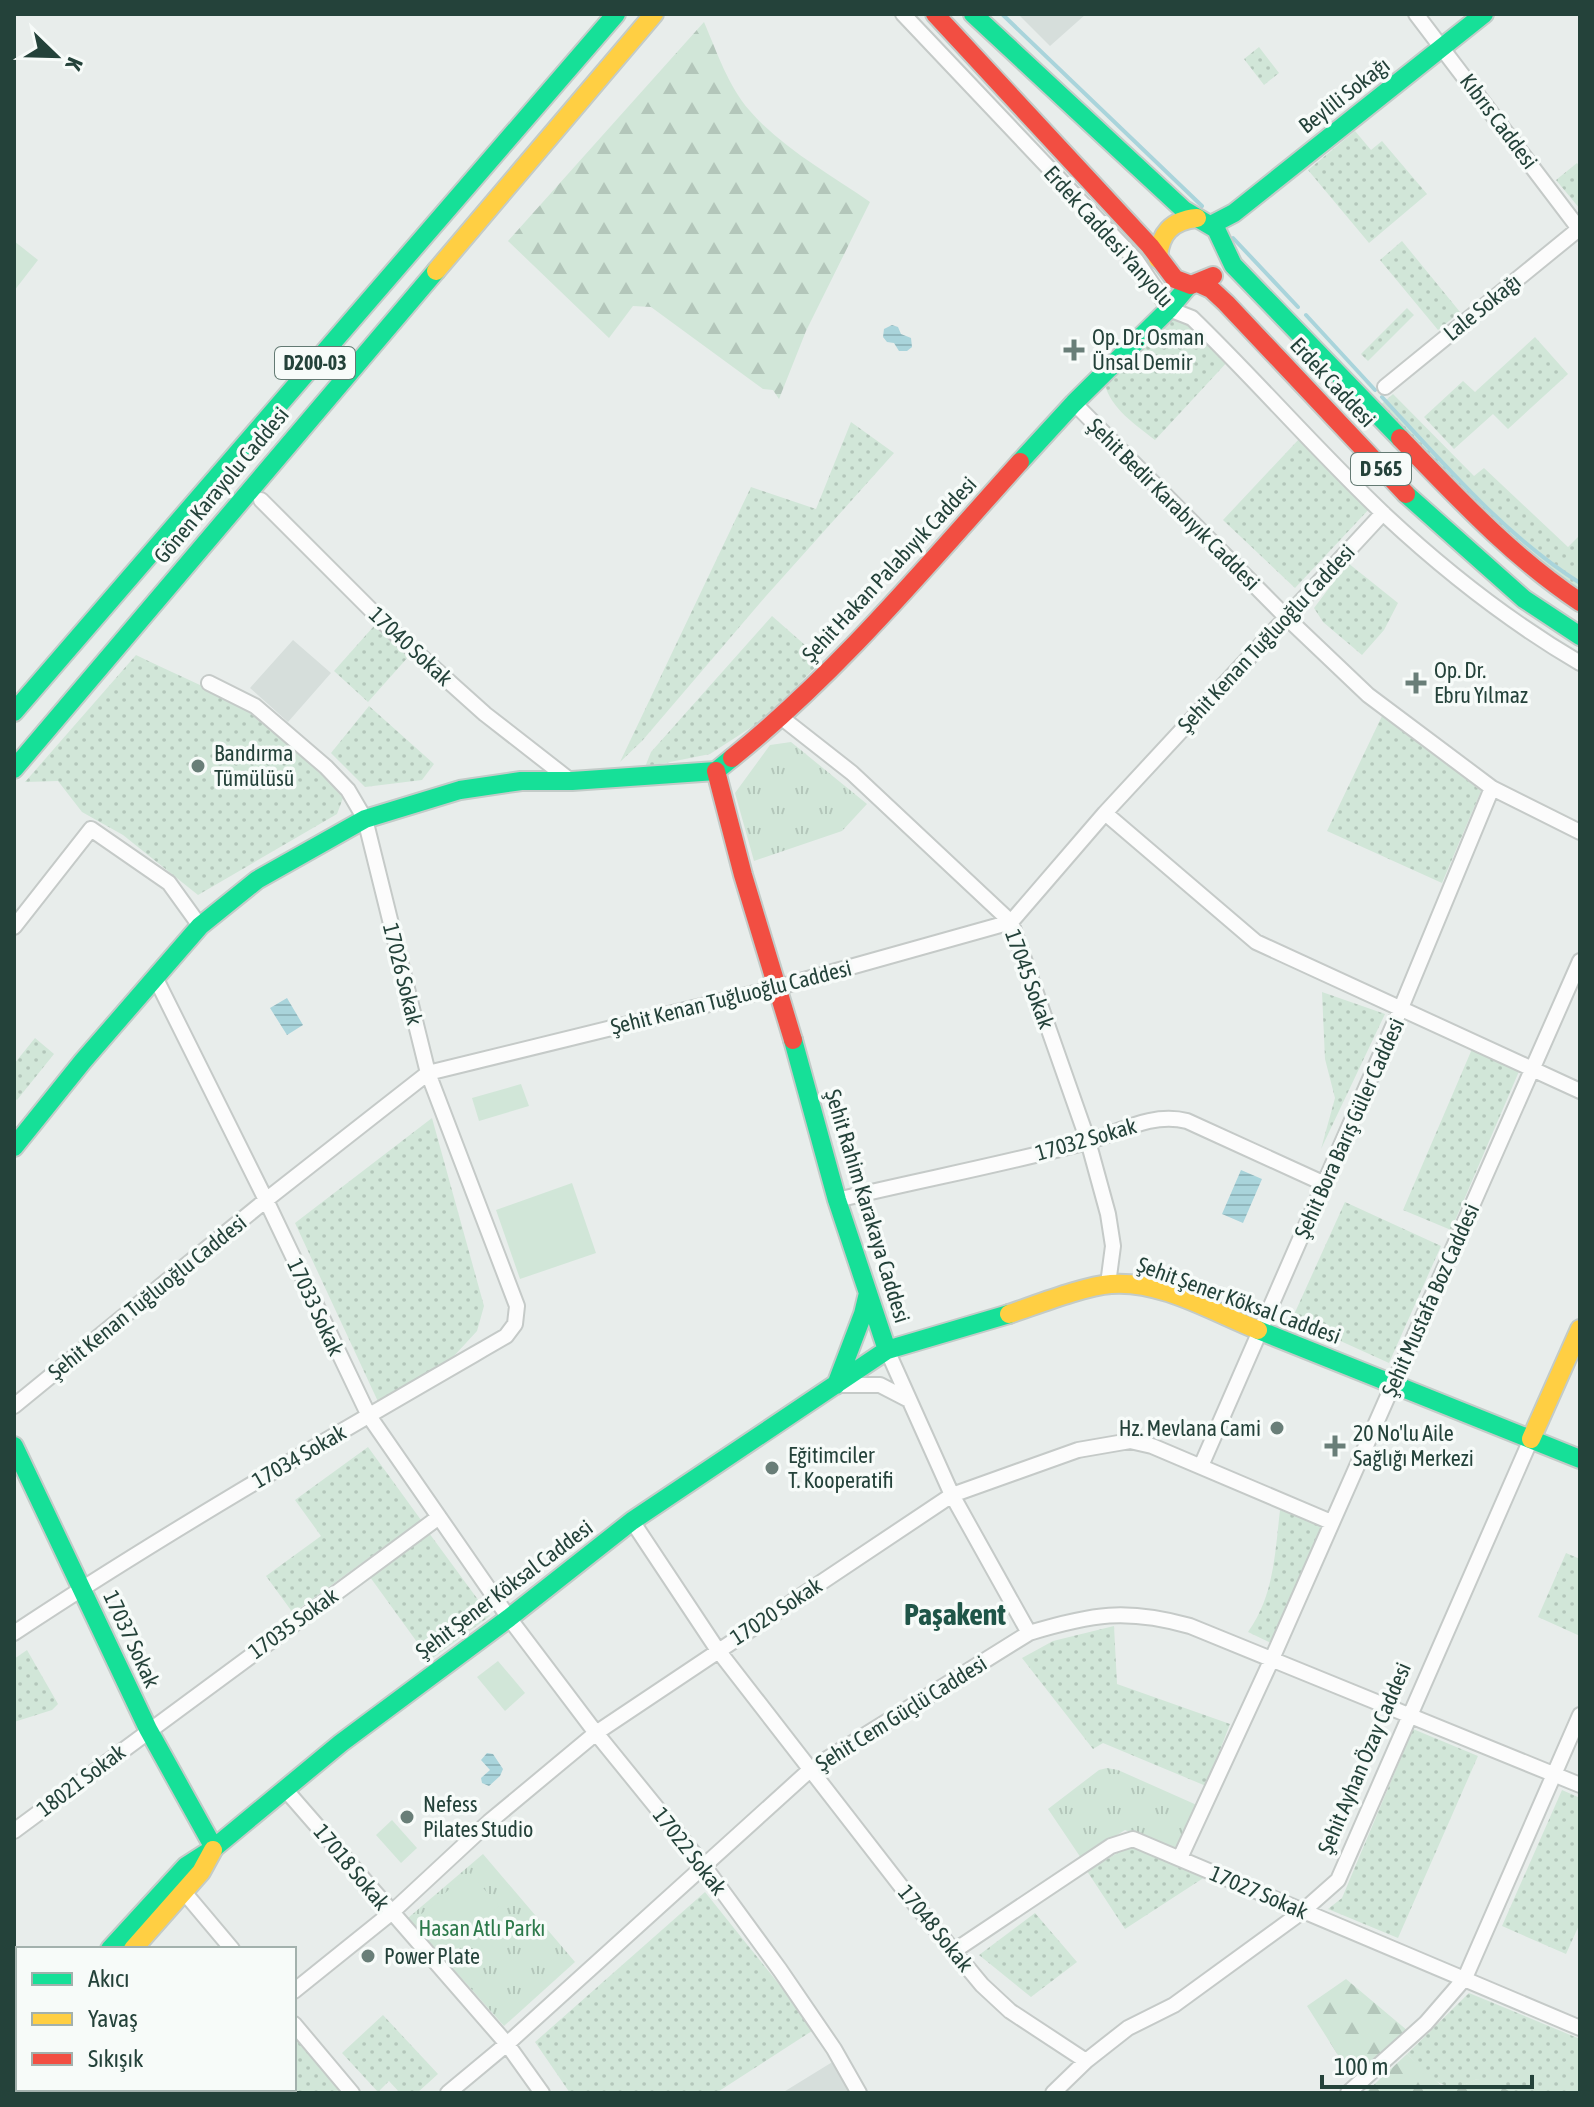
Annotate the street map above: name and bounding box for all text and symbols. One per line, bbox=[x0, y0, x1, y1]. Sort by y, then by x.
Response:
north arrow bbox=[16, 16, 96, 96]
street label: Beylili Sokağı bbox=[1293, 51, 1395, 139]
text: K bbox=[60, 54, 88, 74]
street label: Kıbrıs Caddesi bbox=[1455, 68, 1543, 174]
street label: Erdek Caddesi Yanyolu bbox=[1039, 160, 1179, 312]
street label: Lale Sokağı bbox=[1438, 268, 1526, 346]
place label: Op. Dr. Osman Ünsal Demir bbox=[1092, 324, 1204, 375]
street label: Erdek Caddesi bbox=[1285, 332, 1381, 432]
marker: Op. Dr. Osman Ünsal Demir bbox=[1063, 339, 1085, 361]
road number: D200-03 bbox=[275, 347, 355, 379]
street label: Gönen Karayolu Caddesi bbox=[148, 402, 294, 568]
street label: Şehit Bedir Karabıyık Caddesi bbox=[1083, 413, 1265, 595]
road number: D 565 bbox=[1351, 453, 1411, 485]
street label: Şehit Hakan Palabıyık Caddesi bbox=[796, 471, 982, 667]
street label: Şehit Kenan Tuğluoğlu Caddesi bbox=[1172, 539, 1360, 737]
street label: 17040 Sokak bbox=[364, 601, 458, 691]
place label: Op. Dr. Ebru Yılmaz bbox=[1434, 657, 1528, 708]
marker: Op. Dr. Ebru Yılmaz bbox=[1405, 672, 1427, 694]
place label: Bandırma Tümülüsü bbox=[214, 740, 295, 791]
marker: Bandırma Tümülüsü bbox=[189, 757, 207, 775]
street label: 17026 Sokak bbox=[378, 920, 428, 1028]
street label: 17045 Sokak bbox=[1000, 926, 1060, 1033]
street label: Şehit Kenan Tuğluoğlu Caddesi bbox=[608, 954, 854, 1040]
street label: Şehit Bora Barış Güler Caddesi bbox=[1289, 1014, 1409, 1242]
street label: Şehit Rahim Karakaya Caddesi bbox=[820, 1086, 916, 1326]
street label: 17032 Sokak bbox=[1032, 1112, 1140, 1166]
street label: Şehit Mustafa Boz Caddesi bbox=[1376, 1199, 1484, 1401]
street label: Şehit Kenan Tuğluoğlu Caddesi bbox=[43, 1209, 251, 1385]
street label: Şehit Şener Köksal Caddesi bbox=[1134, 1251, 1344, 1349]
street label: 17033 Sokak bbox=[282, 1254, 350, 1360]
place label: Hz. Mevlana Cami bbox=[1119, 1415, 1261, 1441]
street label: 17034 Sokak bbox=[248, 1419, 351, 1493]
marker: Hz. Mevlana Cami bbox=[1268, 1419, 1286, 1437]
place label: 20 No'lu Aile Sağlığı Merkezi bbox=[1353, 1420, 1474, 1471]
marker: 20 No'lu Aile Sağlığı Merkezi bbox=[1324, 1435, 1346, 1457]
place label: Eğitimciler T. Kooperatifi bbox=[788, 1442, 894, 1493]
marker: Eğitimciler T. Kooperatifi bbox=[763, 1459, 781, 1477]
street label: Şehit Şener Köksal Caddesi bbox=[410, 1514, 598, 1664]
street label: 17020 Sokak bbox=[725, 1572, 827, 1650]
street label: 17035 Sokak bbox=[243, 1582, 343, 1664]
street label: 17037 Sokak bbox=[98, 1586, 166, 1692]
district label: Paşakent bbox=[904, 1597, 1006, 1631]
street label: Şehit Cem Güçlü Caddesi bbox=[811, 1650, 991, 1776]
street label: Şehit Ayhan Özay Caddesi bbox=[1312, 1658, 1416, 1858]
street label: 18021 Sokak bbox=[32, 1738, 131, 1822]
place label: Nefess Pilates Studio bbox=[423, 1791, 533, 1842]
street label: 17022 Sokak bbox=[648, 1802, 732, 1900]
marker: Nefess Pilates Studio bbox=[398, 1808, 416, 1826]
street label: 17018 Sokak bbox=[309, 1819, 396, 1915]
street label: 17027 Sokak bbox=[1206, 1860, 1312, 1924]
street label: 17048 Sokak bbox=[893, 1879, 979, 1977]
park label: Hasan Atlı Parkı bbox=[419, 1915, 545, 1941]
place label: Power Plate bbox=[384, 1943, 480, 1969]
legend bbox=[16, 1947, 296, 2091]
marker: Power Plate bbox=[359, 1947, 377, 1965]
text: Akıcı bbox=[88, 1965, 130, 1992]
text: Yavaş bbox=[88, 2005, 138, 2032]
scale bar bbox=[1322, 2039, 1532, 2089]
text: Sıkışık bbox=[88, 2045, 144, 2072]
text: 100 m bbox=[1334, 2053, 1388, 2080]

